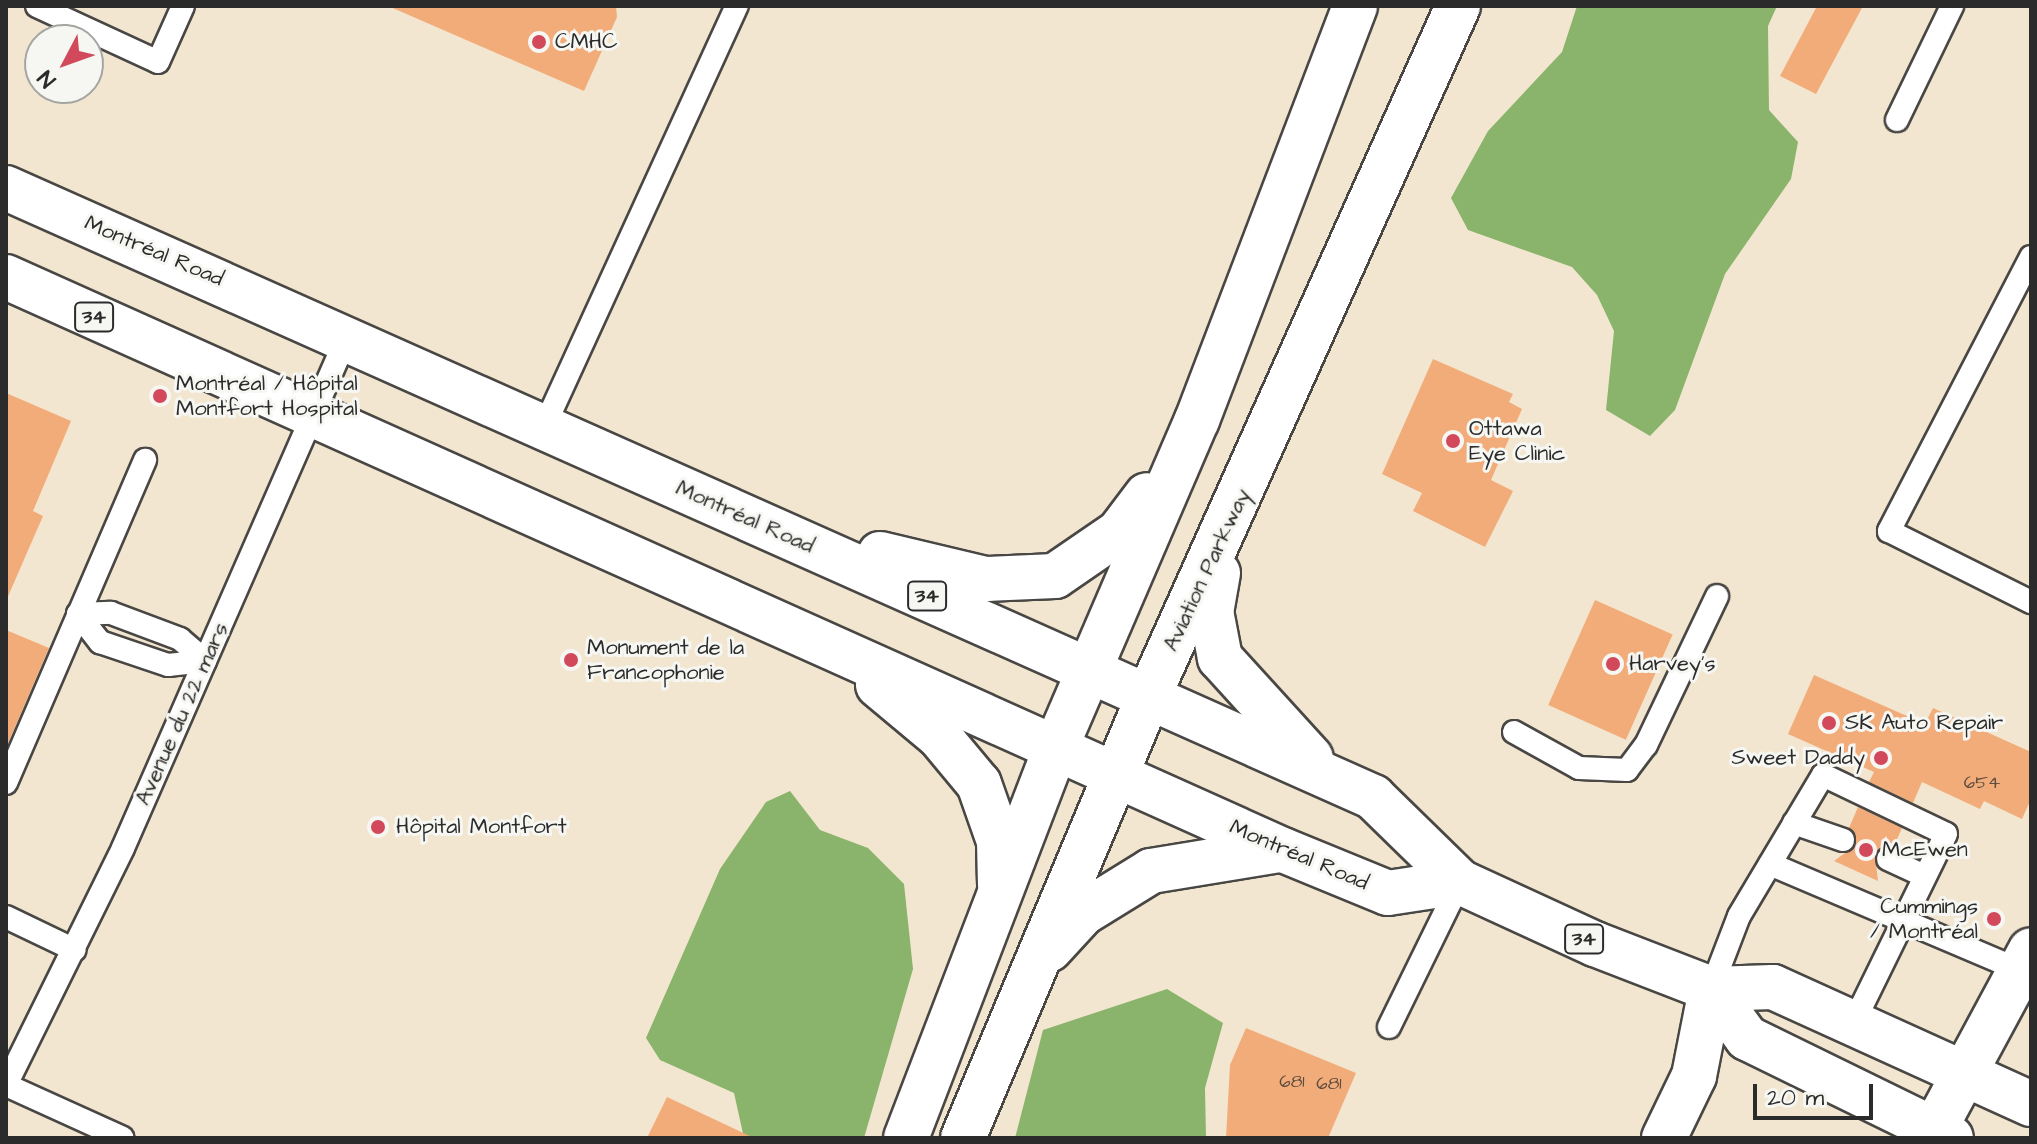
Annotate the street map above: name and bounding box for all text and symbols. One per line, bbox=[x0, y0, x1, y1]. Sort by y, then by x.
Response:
north arrow bbox=[24, 24, 104, 104]
place label: CMHC bbox=[555, 29, 618, 55]
marker: CMHC bbox=[530, 33, 548, 51]
text: N bbox=[31, 63, 63, 94]
street label: Montréal Road bbox=[80, 210, 228, 292]
road number: 34 bbox=[74, 301, 114, 333]
place label: Montréal / Hôpital Montfort Hospital bbox=[176, 370, 358, 422]
marker: Montréal / Hôpital Montfort Hospital bbox=[151, 387, 169, 405]
place label: Ottawa Eye Clinic bbox=[1469, 415, 1565, 466]
marker: Ottawa Eye Clinic bbox=[1444, 432, 1462, 450]
street label: Montréal Road bbox=[672, 475, 818, 559]
street label: Aviation Parkway bbox=[1158, 485, 1256, 655]
road number: 34 bbox=[907, 580, 947, 612]
street label: Avenue du 22 mars bbox=[130, 619, 234, 809]
place label: Monument de la Francophonie bbox=[587, 634, 744, 686]
marker: Monument de la Francophonie bbox=[562, 651, 580, 669]
place label: Harvey's bbox=[1629, 651, 1716, 677]
marker: Harvey's bbox=[1604, 655, 1622, 673]
place label: SK Auto Repair bbox=[1845, 710, 2003, 736]
marker: SK Auto Repair bbox=[1820, 714, 1838, 732]
place label: Sweet Daddy bbox=[1731, 745, 1865, 771]
marker: Sweet Daddy bbox=[1872, 749, 1890, 767]
house number: 654 bbox=[1964, 772, 2000, 794]
place label: Hôpital Montfort bbox=[396, 814, 567, 840]
street label: Montréal Road bbox=[1225, 814, 1373, 896]
marker: Hôpital Montfort bbox=[367, 816, 389, 838]
place label: McEwen bbox=[1882, 837, 1968, 863]
marker: McEwen bbox=[1857, 841, 1875, 859]
place label: Cummings / Montréal bbox=[1870, 893, 1978, 944]
marker: Cummings / Montréal bbox=[1985, 910, 2003, 928]
road number: 34 bbox=[1564, 923, 1604, 955]
scale bar bbox=[1757, 1068, 1877, 1118]
house number: 681 bbox=[1279, 1071, 1305, 1093]
house number: 681 bbox=[1316, 1073, 1342, 1095]
text: 20 m bbox=[1767, 1081, 1824, 1115]

